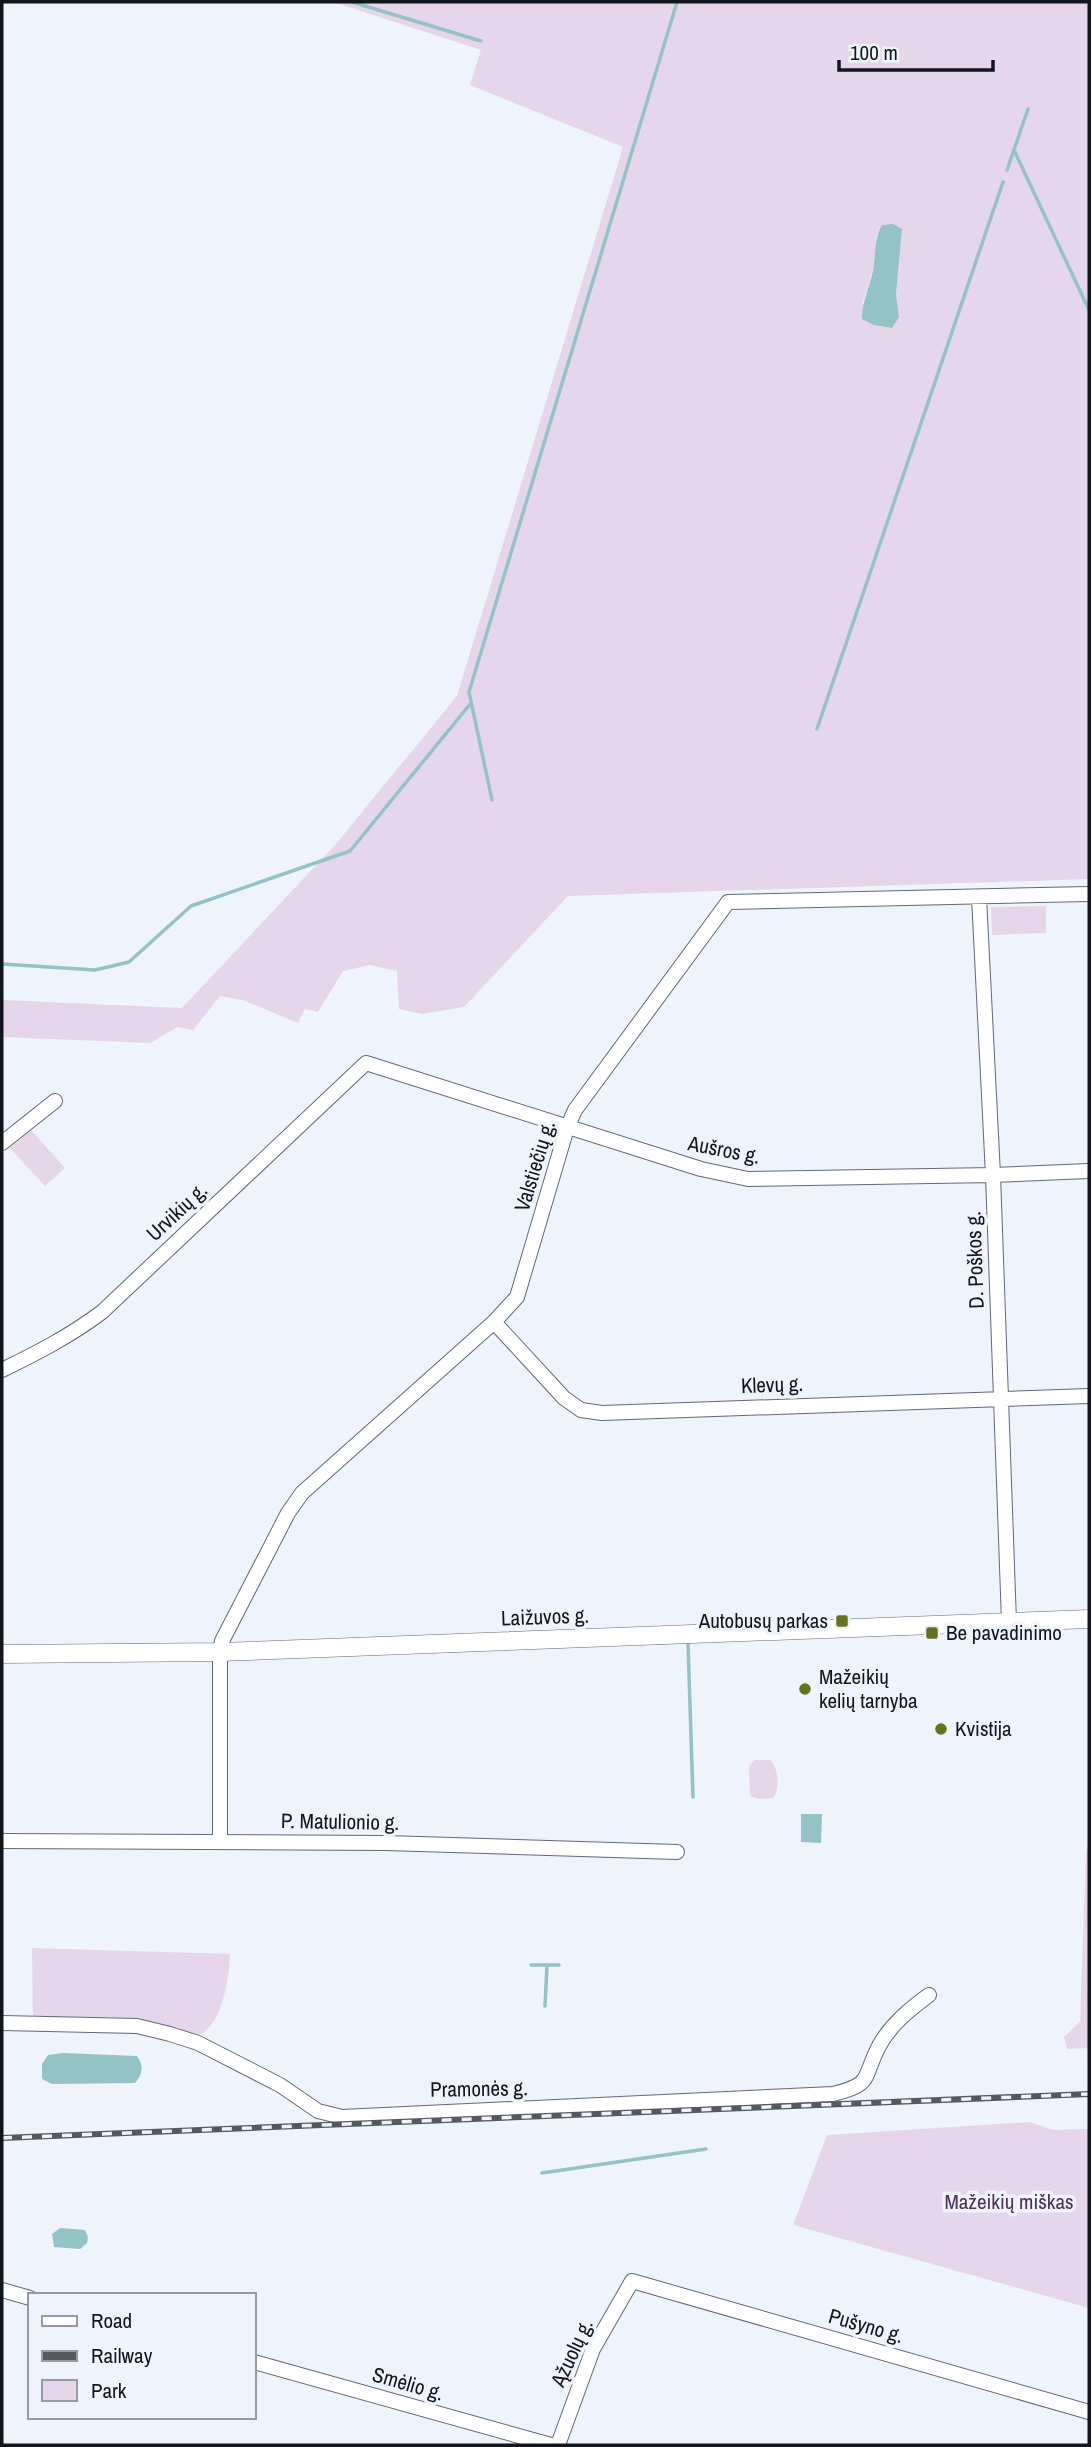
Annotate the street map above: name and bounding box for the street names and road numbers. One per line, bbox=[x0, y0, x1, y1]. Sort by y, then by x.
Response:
street label: Valstiečių g. bbox=[507, 1117, 562, 1215]
street label: Aušros g. bbox=[685, 1128, 763, 1171]
street label: Urvikių g. bbox=[140, 1176, 213, 1247]
street label: D. Poškos g. bbox=[958, 1211, 991, 1309]
street label: Klevų g. bbox=[740, 1369, 804, 1400]
street label: Laižuvos g. bbox=[500, 1600, 590, 1633]
street label: P. Matulionio g. bbox=[281, 1806, 399, 1837]
street label: Pramonės g. bbox=[430, 2073, 528, 2104]
street label: Pušyno g. bbox=[825, 2301, 907, 2350]
street label: Ąžuolų g. bbox=[543, 2314, 600, 2392]
street label: Smėlio g. bbox=[369, 2360, 447, 2407]

